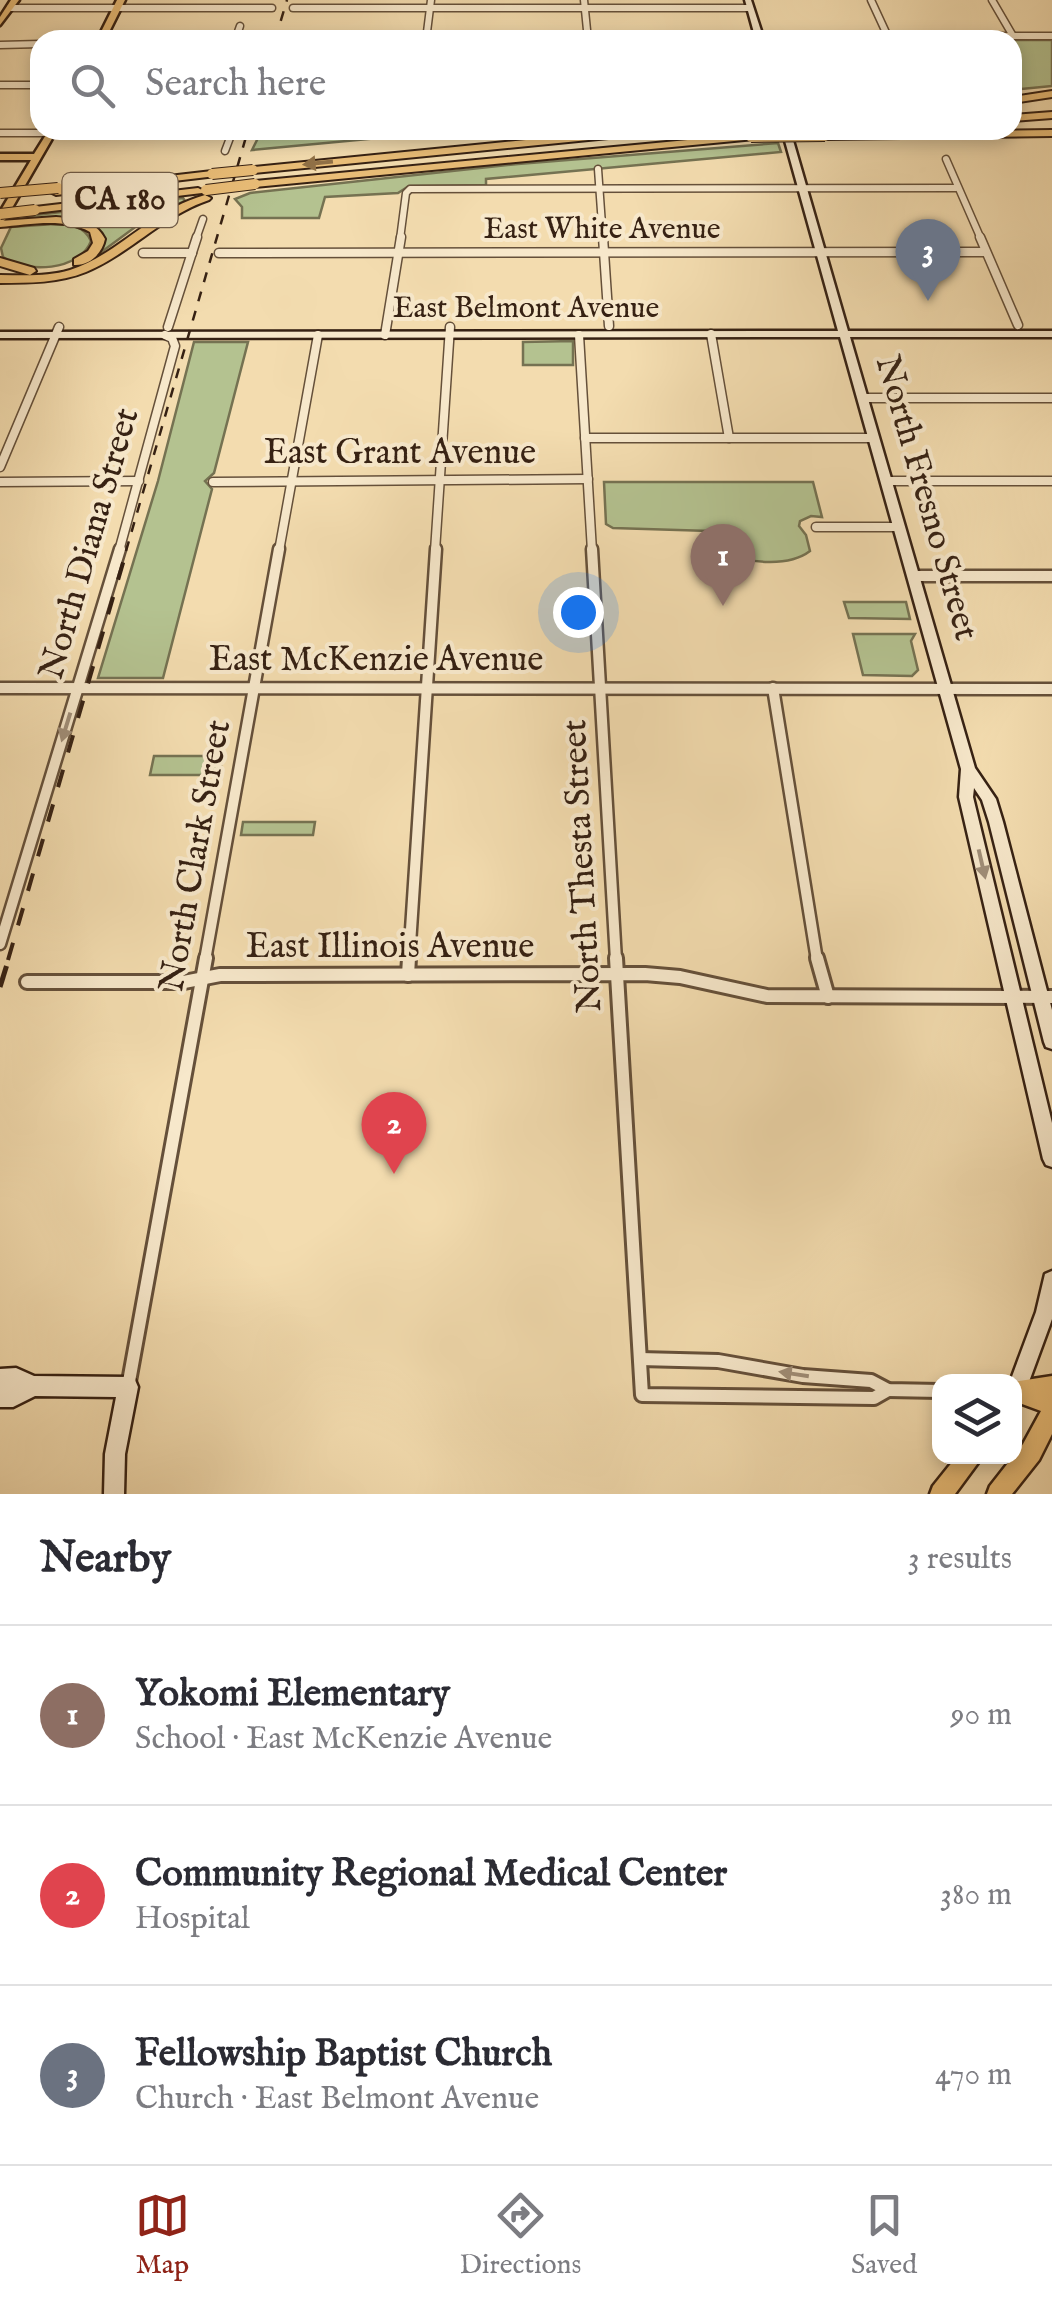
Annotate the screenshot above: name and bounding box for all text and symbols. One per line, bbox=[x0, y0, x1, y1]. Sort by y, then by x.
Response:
search box bbox=[30, 30, 1022, 140]
icon: search bbox=[65, 58, 120, 113]
text: Search here bbox=[145, 61, 326, 109]
one-way arrow bbox=[301, 155, 333, 171]
road number: CA 180 bbox=[62, 173, 178, 227]
street label: East White Avenue bbox=[483, 211, 721, 249]
pin: 3 bbox=[896, 218, 960, 301]
street label: East Belmont Avenue bbox=[393, 290, 659, 328]
street label: North Fresno Street bbox=[864, 350, 988, 646]
street label: North Diana Street bbox=[30, 403, 150, 685]
street label: East Grant Avenue bbox=[264, 431, 536, 476]
pin: 1 bbox=[690, 524, 756, 606]
your location bbox=[553, 587, 604, 638]
street label: East McKenzie Avenue bbox=[209, 638, 543, 683]
one-way arrow bbox=[58, 713, 73, 743]
street label: North Clark Street bbox=[150, 717, 242, 995]
street label: North Thesta Street bbox=[553, 718, 613, 1014]
one-way arrow bbox=[975, 849, 990, 880]
street label: East Illinois Avenue bbox=[246, 925, 534, 970]
pin: 2 bbox=[362, 1092, 426, 1174]
one-way arrow bbox=[777, 1365, 809, 1381]
map controls bbox=[932, 1374, 1022, 1464]
button: layers bbox=[932, 1374, 1022, 1464]
text: Nearby bbox=[40, 1533, 171, 1586]
text: 3 results bbox=[908, 1539, 1012, 1580]
text: Yokomi Elementary bbox=[135, 1671, 450, 1719]
text: 1 bbox=[67, 1695, 78, 1736]
text: 90 m bbox=[951, 1695, 1012, 1736]
text: School · East McKenzie Avenue bbox=[135, 1719, 552, 1760]
text: Community Regional Medical Center bbox=[135, 1851, 727, 1899]
text: 2 bbox=[65, 1875, 80, 1916]
text: 380 m bbox=[940, 1875, 1012, 1916]
text: Hospital bbox=[135, 1899, 250, 1940]
text: Fellowship Baptist Church bbox=[135, 2031, 552, 2079]
text: 3 bbox=[67, 2055, 78, 2096]
text: 470 m bbox=[935, 2055, 1012, 2096]
text: Church · East Belmont Avenue bbox=[135, 2079, 539, 2120]
tab: Map bbox=[135, 2188, 190, 2283]
tab: Directions bbox=[459, 2188, 581, 2283]
tab: Saved bbox=[851, 2188, 917, 2283]

